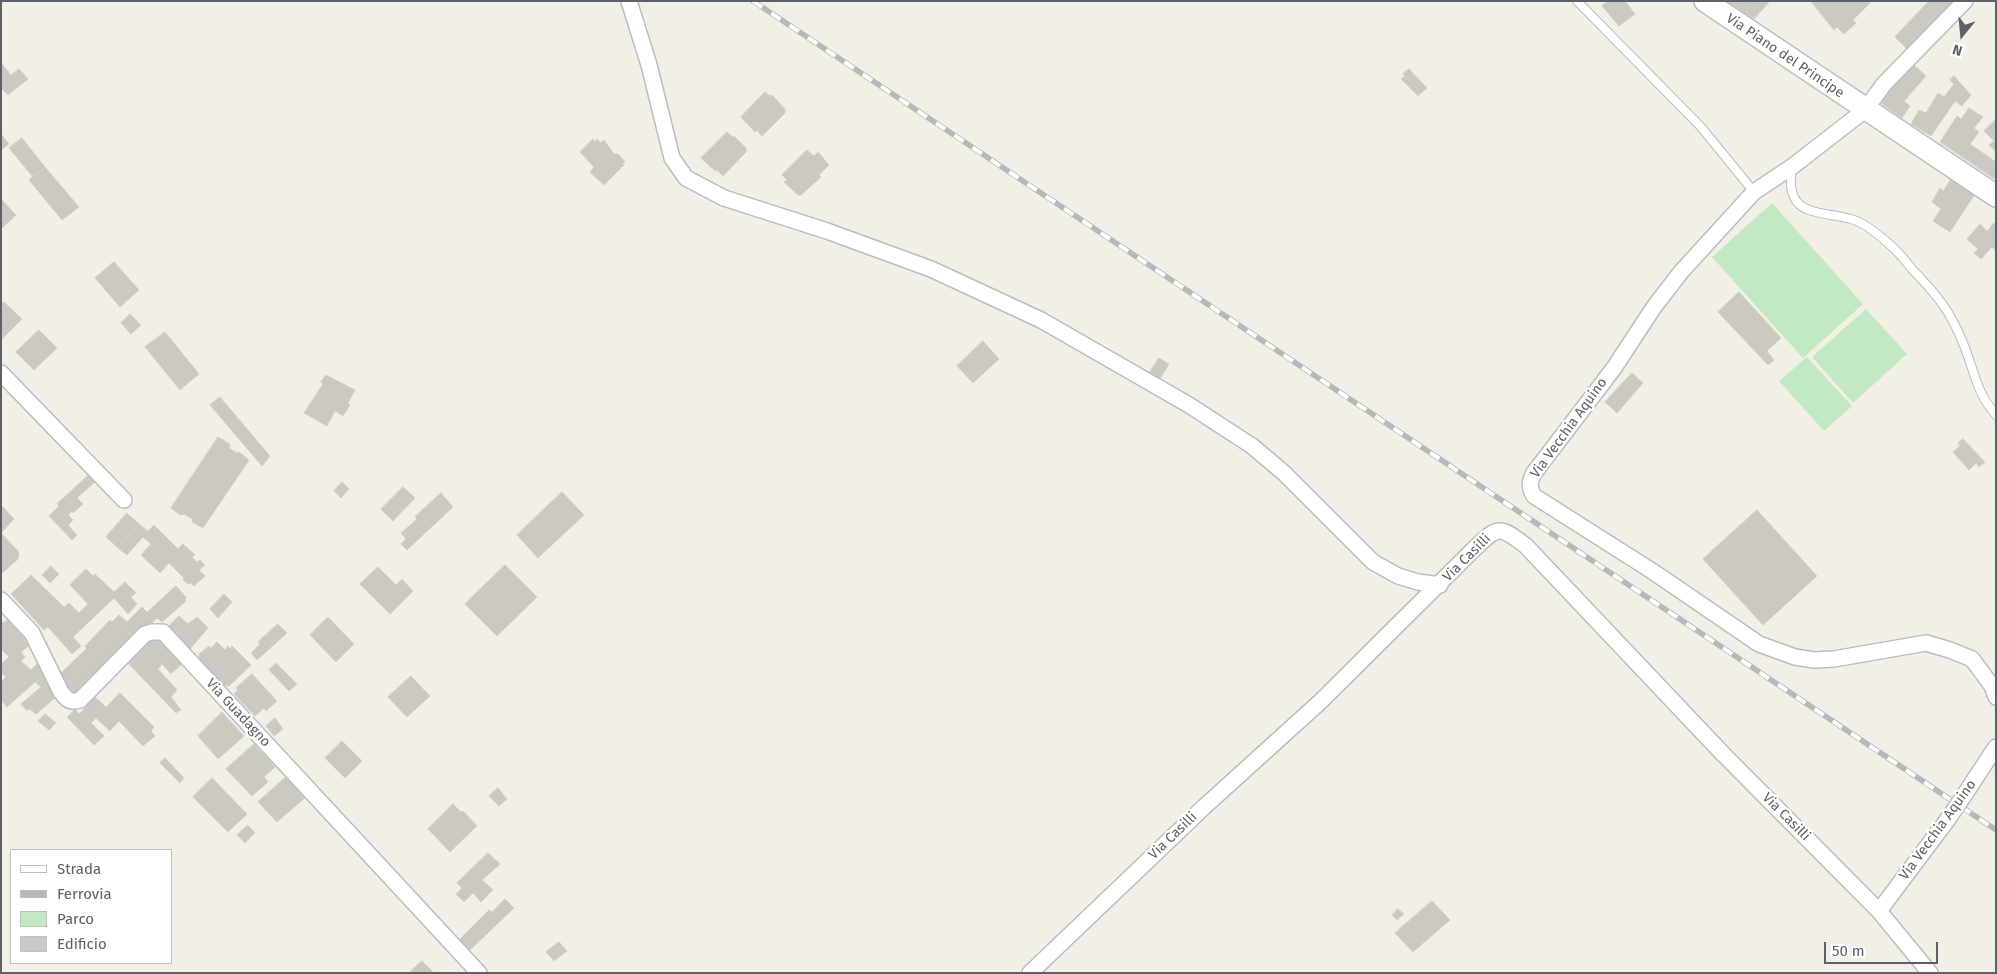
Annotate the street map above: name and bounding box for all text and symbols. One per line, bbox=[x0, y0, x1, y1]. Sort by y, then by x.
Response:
street label: Via Piano del Principe bbox=[1723, 10, 1847, 102]
north arrow bbox=[1937, 10, 1987, 60]
text: N bbox=[1951, 40, 1964, 59]
street label: Via Vecchia Aquino bbox=[1527, 375, 1611, 481]
street label: Via Casilli bbox=[1440, 531, 1494, 585]
street label: Via Guadagno bbox=[202, 675, 274, 751]
street label: Via Vecchia Aquino bbox=[1896, 777, 1980, 883]
street label: Via Casilli bbox=[1759, 790, 1813, 844]
street label: Via Casilli bbox=[1145, 809, 1201, 863]
legend bbox=[10, 849, 172, 964]
text: Strada bbox=[57, 860, 101, 878]
text: Ferrovia bbox=[57, 885, 112, 903]
text: Parco bbox=[57, 910, 94, 928]
scale bar bbox=[1827, 932, 1941, 964]
text: Edificio bbox=[57, 935, 107, 953]
text: 50 m bbox=[1832, 942, 1865, 960]

